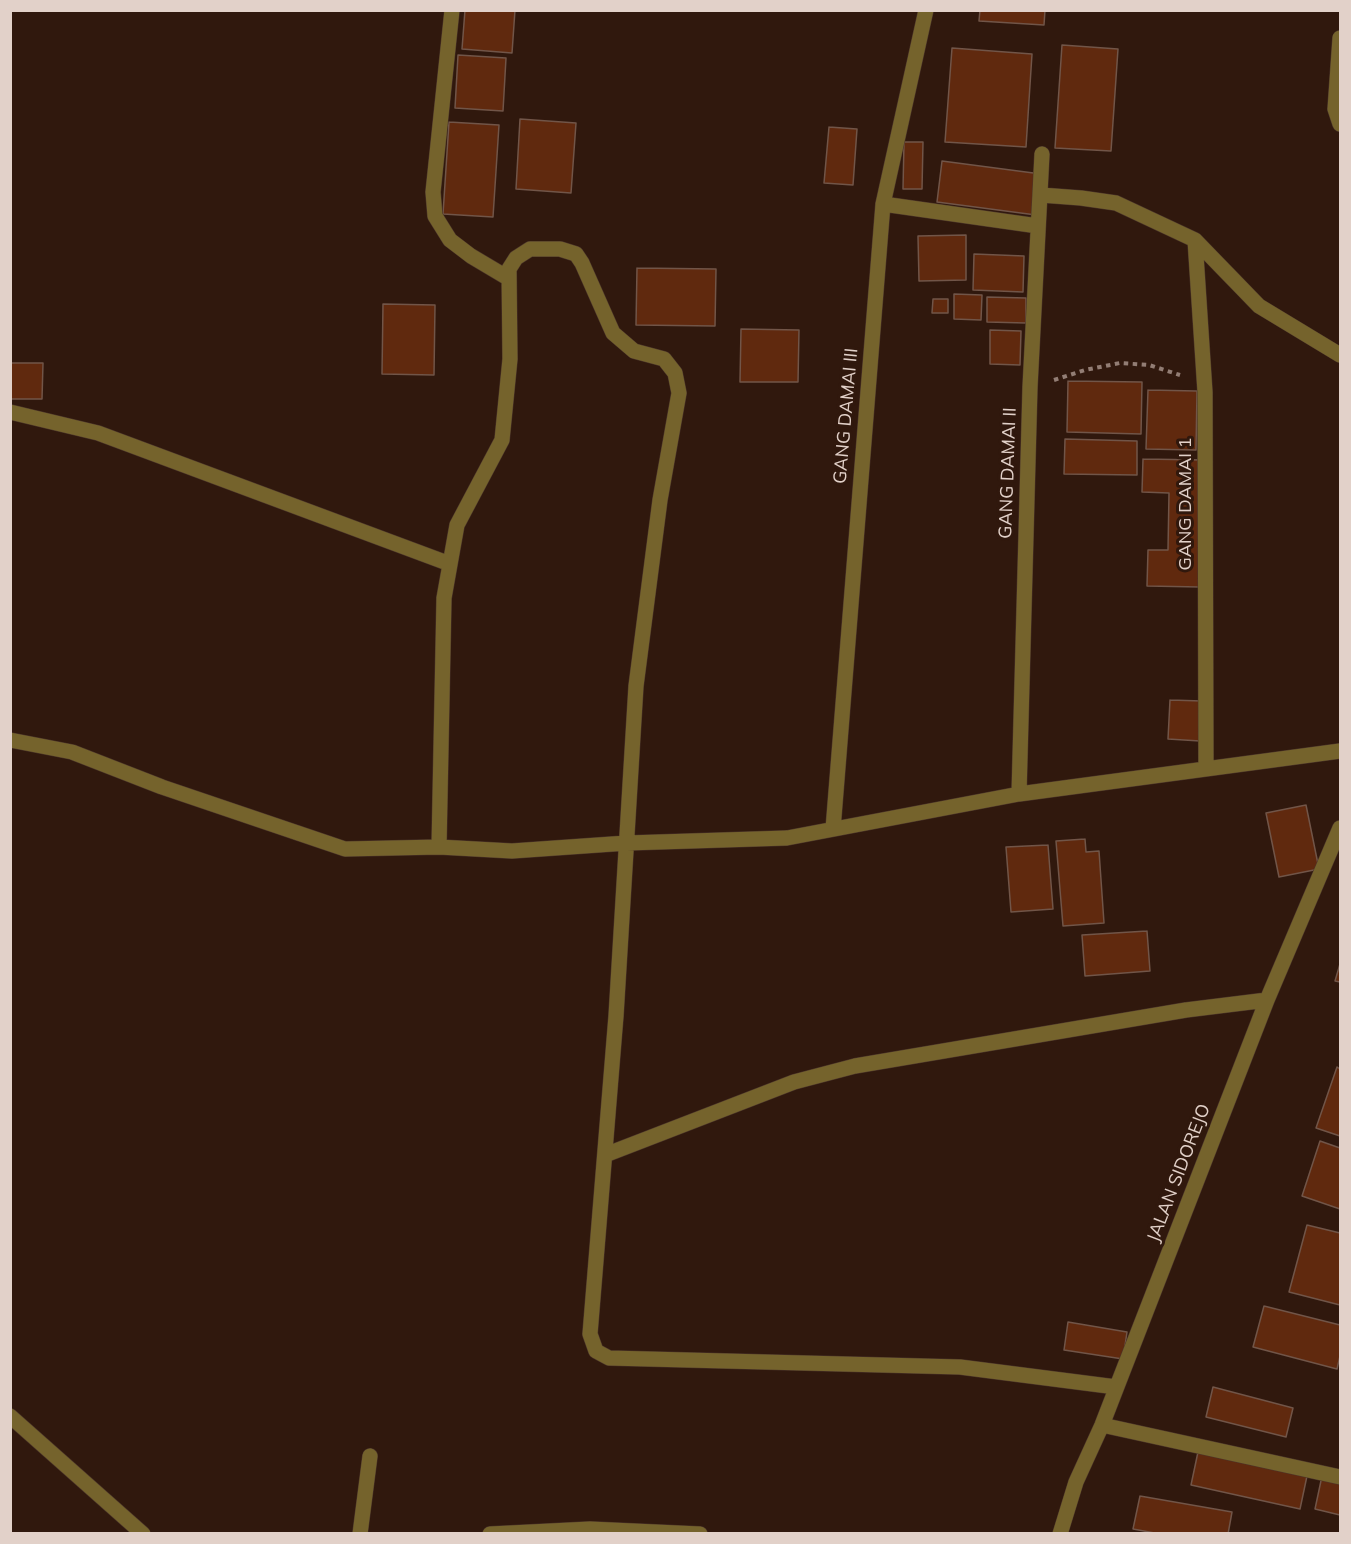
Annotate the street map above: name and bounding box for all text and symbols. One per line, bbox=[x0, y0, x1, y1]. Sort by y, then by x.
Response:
street label: GANG DAMAI III bbox=[829, 347, 863, 485]
street label: GANG DAMAI II bbox=[995, 407, 1021, 539]
street label: GANG DAMAI 1 bbox=[1175, 438, 1197, 570]
street label: JALAN SIDOREJO bbox=[1143, 1101, 1215, 1245]

